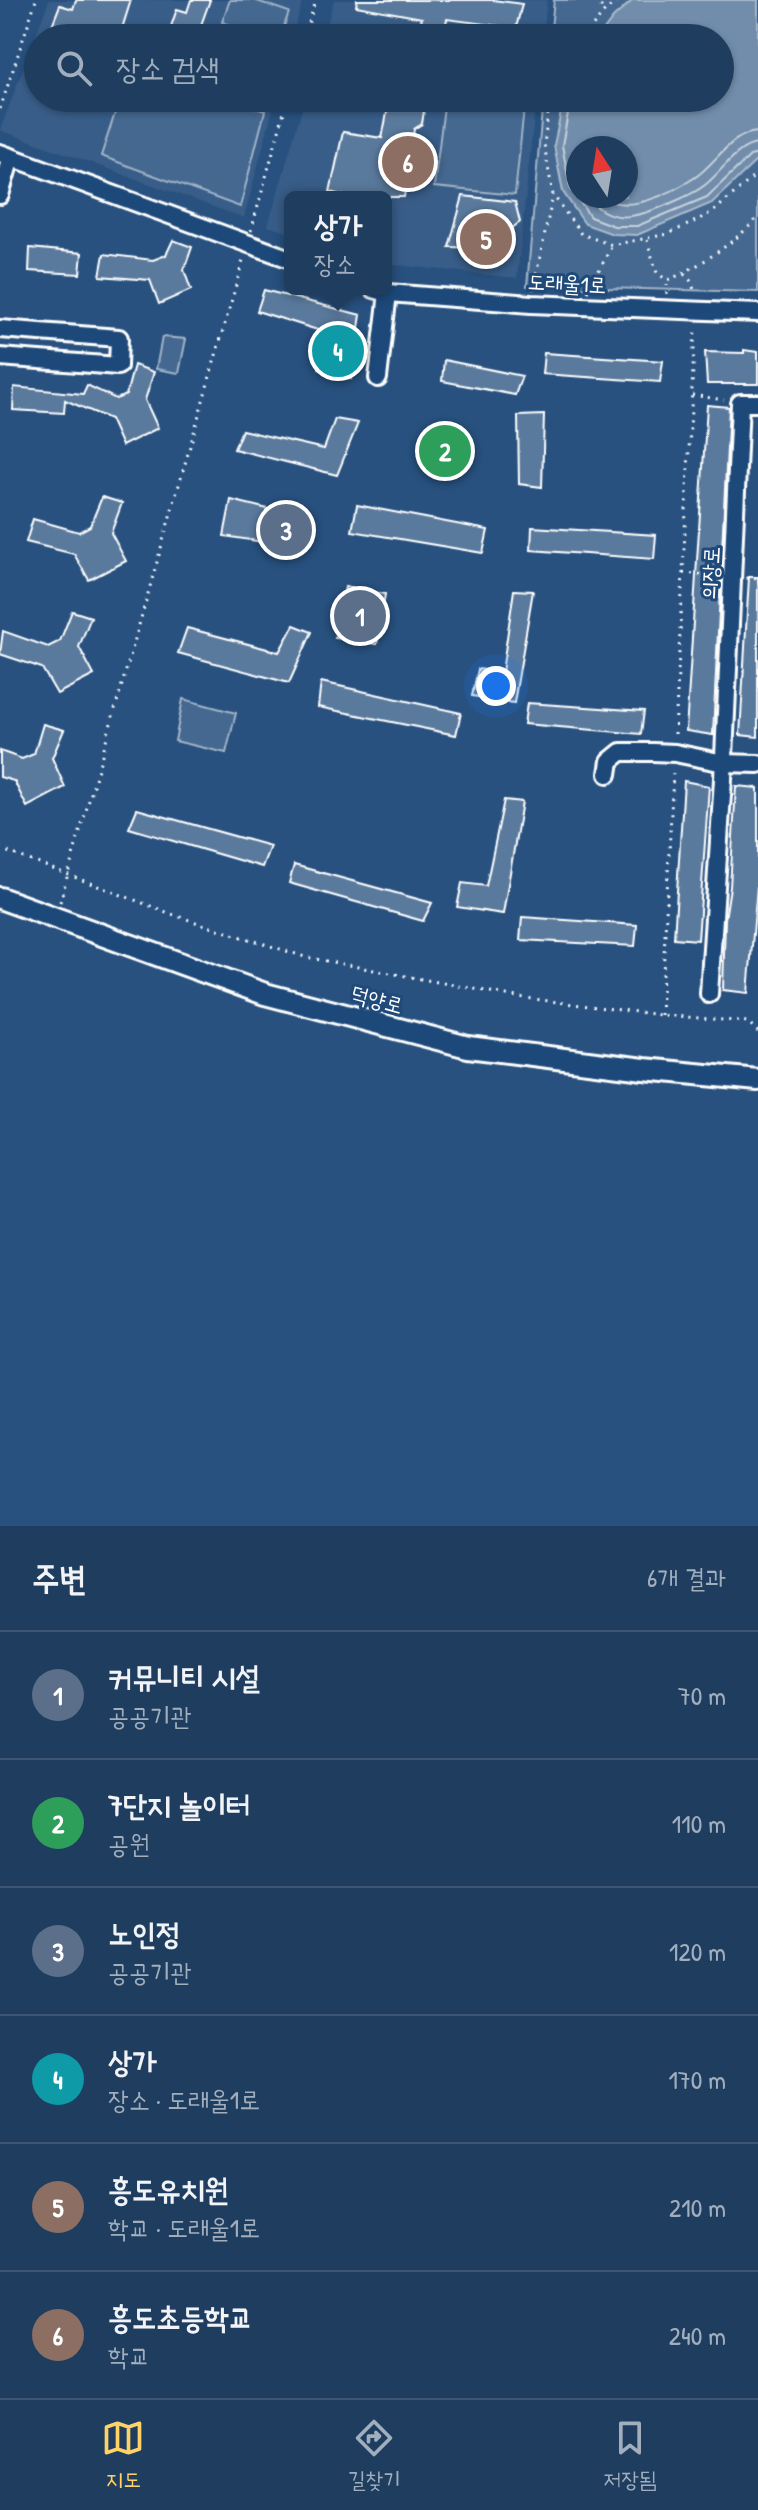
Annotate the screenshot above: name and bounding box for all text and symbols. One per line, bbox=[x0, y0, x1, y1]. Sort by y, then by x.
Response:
search box bbox=[24, 24, 734, 112]
icon: search bbox=[52, 46, 96, 90]
text: 장소 검색 bbox=[116, 48, 219, 88]
pin: 6 bbox=[382, 132, 434, 192]
north arrow bbox=[566, 136, 638, 208]
popup bbox=[284, 191, 392, 295]
text: 상가 bbox=[314, 205, 362, 245]
pin: 5 bbox=[460, 209, 512, 269]
text: 장소 bbox=[314, 246, 356, 281]
street label: 도래울1로 bbox=[527, 266, 607, 300]
pin: 4 bbox=[312, 321, 364, 381]
pin: 2 bbox=[419, 421, 471, 481]
pin: 3 bbox=[260, 500, 312, 560]
street label: 의장로 bbox=[694, 546, 726, 600]
pin: 1 bbox=[334, 586, 386, 646]
your location bbox=[476, 666, 516, 706]
street label: 덕양로 bbox=[347, 978, 407, 1020]
text: 주변 bbox=[32, 1555, 87, 1601]
text: 6개 결과 bbox=[647, 1560, 726, 1595]
text: 커뮤니티 시설 bbox=[108, 1657, 260, 1697]
text: 1 bbox=[53, 1678, 63, 1713]
text: 70 m bbox=[678, 1678, 726, 1713]
text: 공공기관 bbox=[108, 1698, 192, 1733]
text: 7단지 놀이터 bbox=[108, 1785, 250, 1825]
text: 2 bbox=[52, 1806, 64, 1841]
text: 110 m bbox=[672, 1806, 726, 1841]
text: 공원 bbox=[108, 1826, 150, 1861]
text: 노인정 bbox=[108, 1913, 180, 1953]
text: 3 bbox=[52, 1934, 64, 1969]
text: 120 m bbox=[669, 1934, 726, 1969]
text: 공공기관 bbox=[108, 1954, 192, 1989]
text: 상가 bbox=[108, 2041, 156, 2081]
text: 4 bbox=[53, 2062, 63, 2097]
text: 170 m bbox=[668, 2062, 726, 2097]
text: 장소 · 도래울1로 bbox=[108, 2082, 260, 2117]
text: 흥도유치원 bbox=[108, 2169, 229, 2209]
text: 5 bbox=[53, 2190, 64, 2225]
text: 210 m bbox=[669, 2190, 726, 2225]
text: 학교 · 도래울1로 bbox=[108, 2210, 260, 2245]
text: 흥도초등학교 bbox=[108, 2297, 253, 2337]
text: 6 bbox=[53, 2318, 63, 2353]
text: 240 m bbox=[669, 2318, 726, 2353]
text: 학교 bbox=[108, 2338, 150, 2373]
tab: 지도 bbox=[101, 2416, 145, 2494]
tab: 길찾기 bbox=[348, 2416, 401, 2494]
tab: 저장됨 bbox=[604, 2416, 657, 2494]

